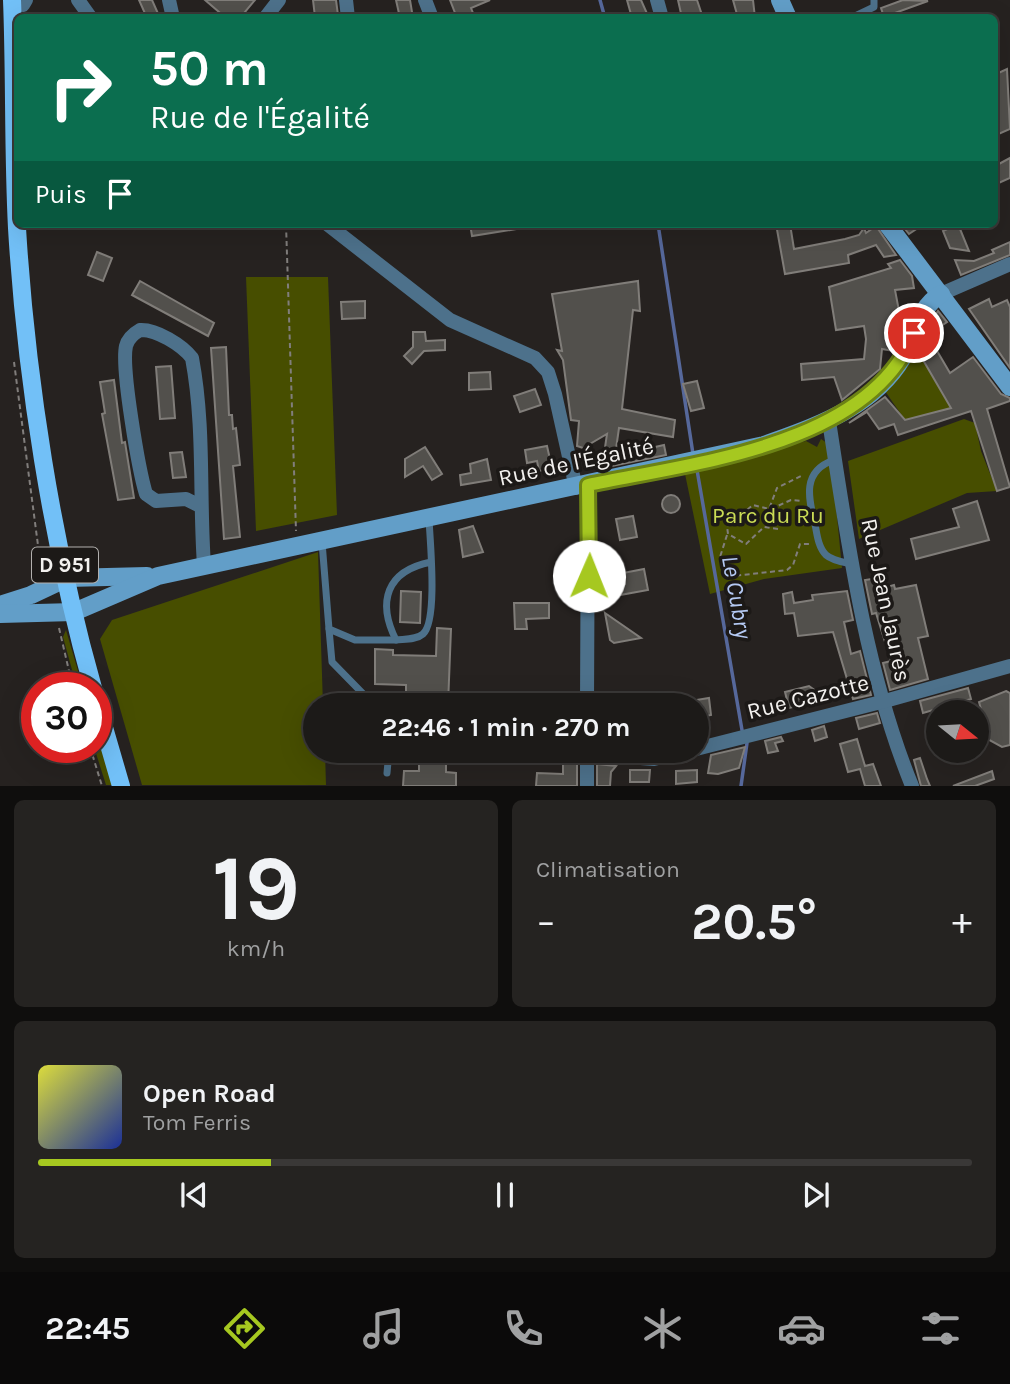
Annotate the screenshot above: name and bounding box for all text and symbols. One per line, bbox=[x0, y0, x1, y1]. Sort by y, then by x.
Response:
text: 50 m bbox=[150, 40, 268, 97]
icon: right bbox=[35, 42, 126, 133]
text: Rue de l'Égalité bbox=[150, 99, 370, 136]
icon: arrive bbox=[101, 175, 139, 213]
text: Puis bbox=[35, 179, 87, 210]
pin bbox=[884, 303, 944, 363]
icon: arrive bbox=[895, 314, 933, 352]
street label: Rue de l'Égalité bbox=[496, 432, 656, 492]
park label: Parc du Ru bbox=[712, 502, 824, 529]
street label: Rue Jean Jaurès bbox=[855, 516, 917, 684]
position arrow bbox=[552, 539, 626, 613]
road number: D 951 bbox=[32, 548, 98, 582]
water label: Le Cubry bbox=[716, 553, 758, 641]
street label: Rue Cazotte bbox=[744, 669, 872, 725]
speed limit sign: 30 bbox=[21, 672, 112, 763]
north arrow bbox=[926, 700, 989, 763]
map controls bbox=[926, 700, 989, 763]
text: 22:46 · 1 min · 270 m bbox=[382, 712, 630, 743]
text: 19 bbox=[212, 836, 300, 942]
text: Climatisation bbox=[536, 856, 680, 883]
text: 20.5° bbox=[691, 891, 817, 952]
text: − bbox=[536, 899, 556, 944]
text: + bbox=[952, 899, 972, 944]
text: km/h bbox=[227, 935, 285, 962]
text: Open Road bbox=[143, 1078, 276, 1109]
text: Tom Ferris bbox=[143, 1109, 251, 1136]
icon: previous bbox=[175, 1176, 213, 1214]
icon: pause bbox=[486, 1176, 524, 1214]
icon: next bbox=[797, 1176, 835, 1214]
icon: directions bbox=[220, 1304, 269, 1353]
icon: music bbox=[359, 1304, 408, 1353]
icon: phone bbox=[499, 1304, 548, 1353]
icon: climate bbox=[638, 1304, 687, 1353]
icon: car bbox=[777, 1304, 826, 1353]
icon: filters bbox=[916, 1304, 965, 1353]
text: 22:45 bbox=[45, 1310, 130, 1347]

